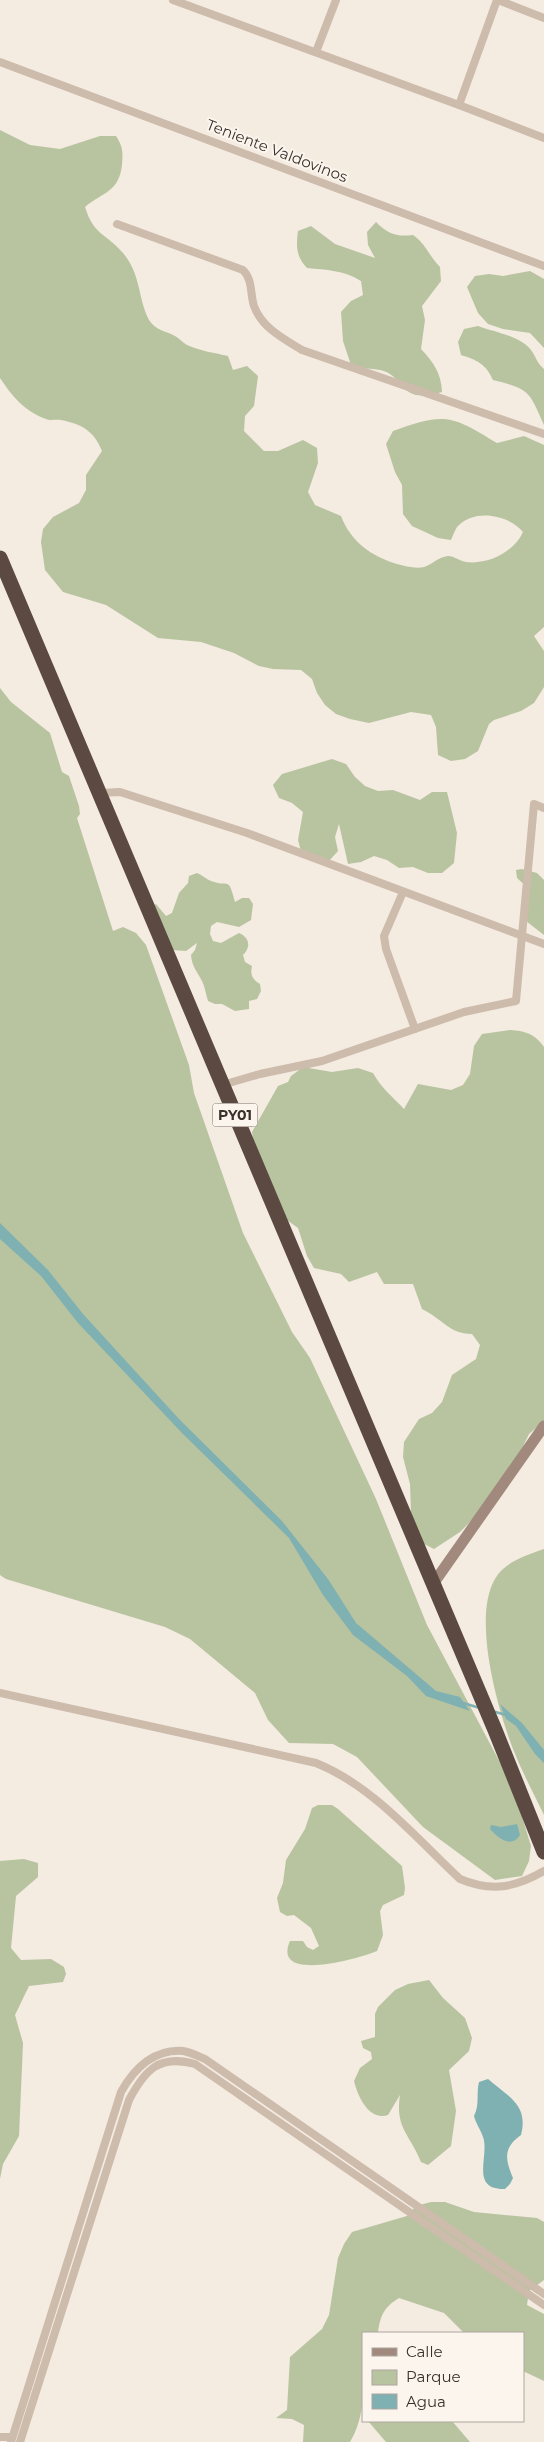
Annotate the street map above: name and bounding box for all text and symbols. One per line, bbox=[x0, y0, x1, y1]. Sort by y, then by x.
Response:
street label: Teniente Valdovinos bbox=[204, 115, 351, 186]
road number: PY01 bbox=[212, 1104, 258, 1126]
legend bbox=[362, 2332, 524, 2422]
text: Calle bbox=[406, 2342, 443, 2361]
text: Parque bbox=[406, 2367, 461, 2386]
text: Agua bbox=[406, 2392, 446, 2411]

